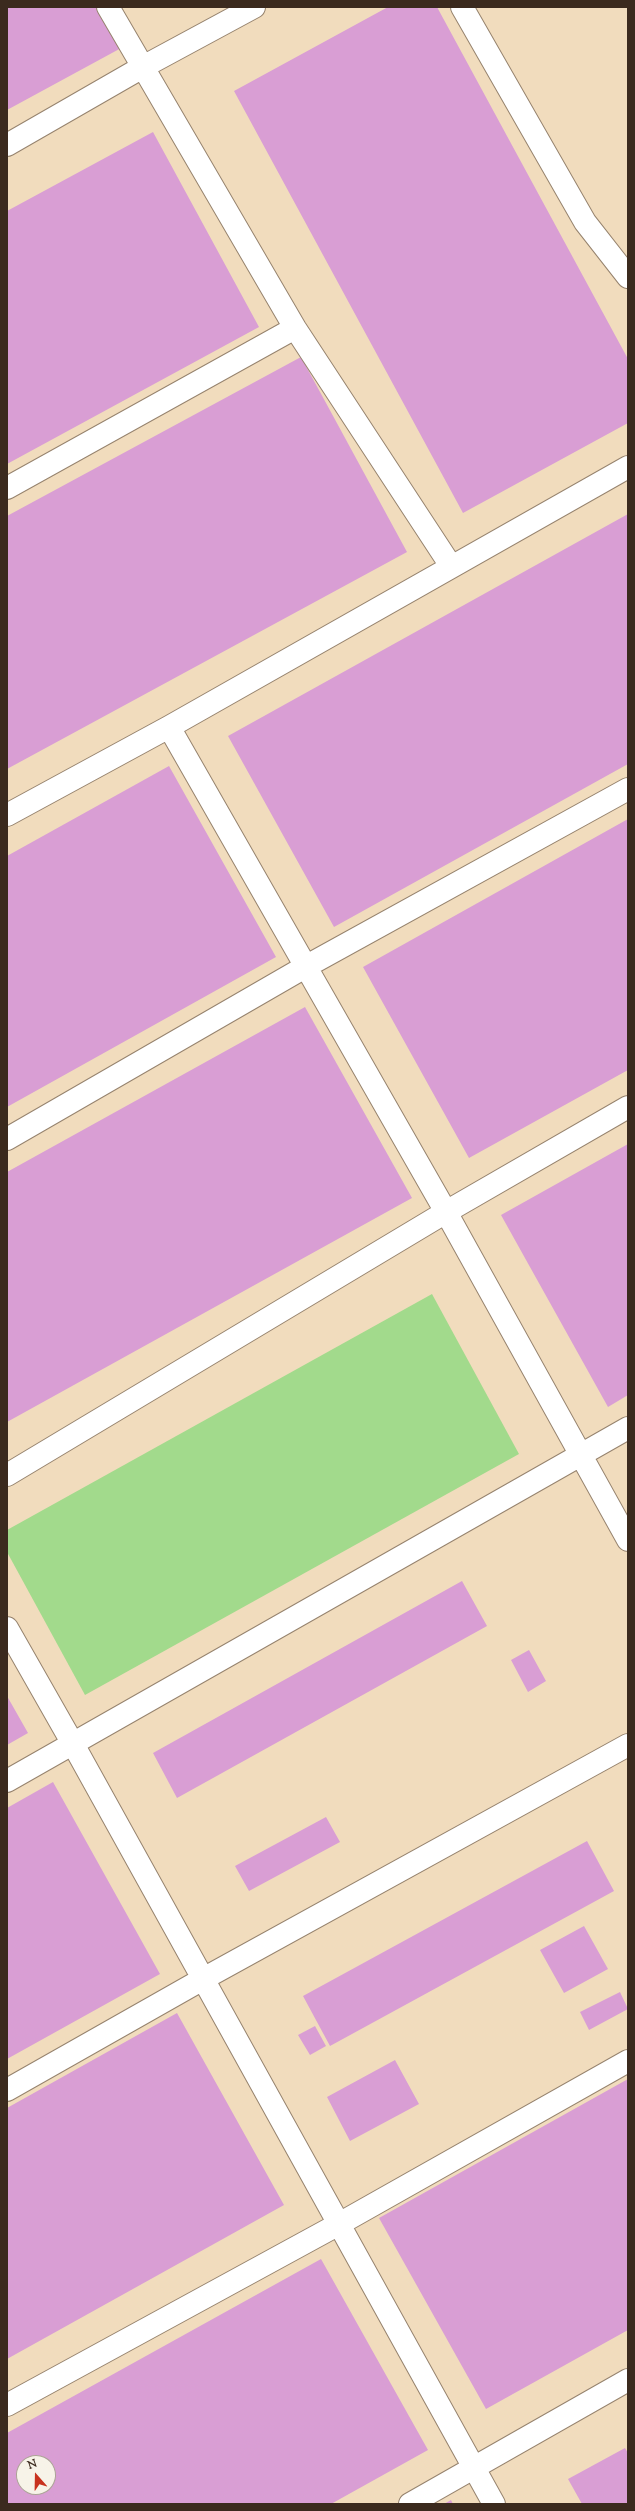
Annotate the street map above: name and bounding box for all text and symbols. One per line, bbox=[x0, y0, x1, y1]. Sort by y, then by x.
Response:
north arrow bbox=[16, 2455, 56, 2495]
text: N bbox=[25, 2456, 39, 2474]

